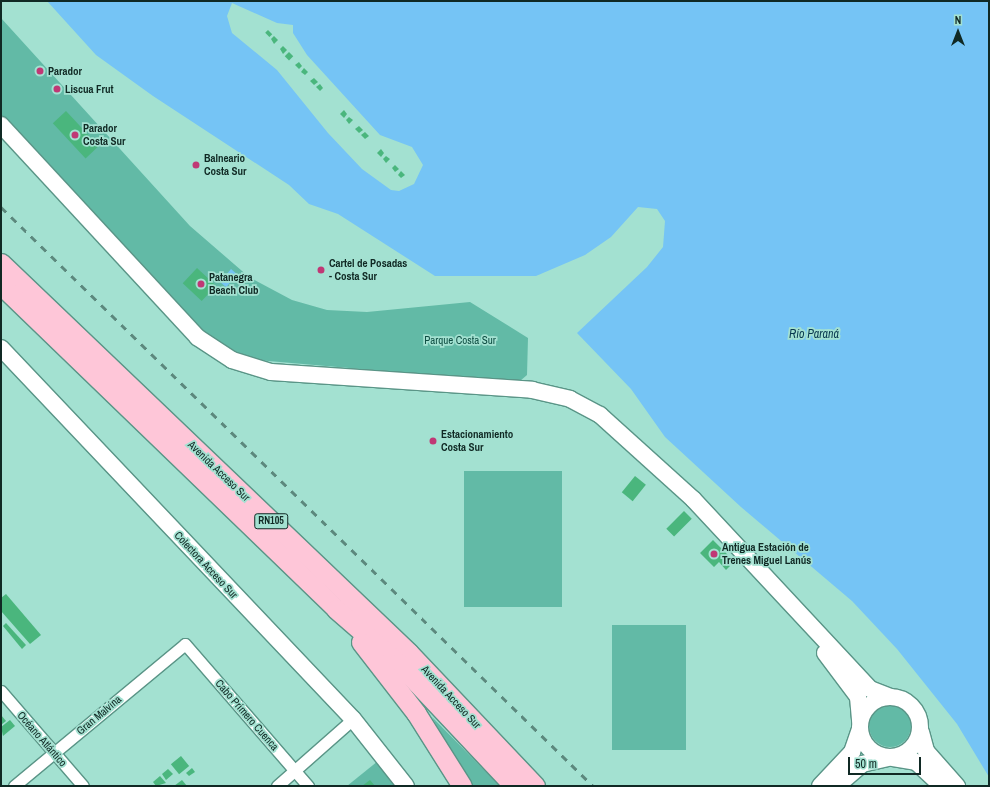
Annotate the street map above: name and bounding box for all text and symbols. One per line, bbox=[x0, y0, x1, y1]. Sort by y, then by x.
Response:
north arrow bbox=[938, 12, 978, 52]
text: N bbox=[955, 13, 961, 27]
place label: Parador bbox=[48, 64, 82, 78]
marker: Parador bbox=[35, 66, 45, 76]
place label: Liscua Frut bbox=[65, 82, 114, 96]
marker: Liscua Frut bbox=[52, 84, 62, 94]
place label: Parador Costa Sur bbox=[83, 122, 126, 148]
marker: Parador Costa Sur bbox=[70, 130, 80, 140]
place label: Balneario Costa Sur bbox=[204, 152, 247, 178]
marker: Balneario Costa Sur bbox=[191, 160, 201, 170]
place label: Cartel de Posadas - Costa Sur bbox=[329, 257, 407, 283]
marker: Cartel de Posadas - Costa Sur bbox=[316, 265, 326, 275]
place label: Patanegra Beach Club bbox=[209, 271, 259, 297]
marker: Patanegra Beach Club bbox=[196, 279, 206, 289]
water label: Río Paraná bbox=[789, 328, 839, 342]
park label: Parque Costa Sur bbox=[424, 333, 496, 347]
place label: Estacionamiento Costa Sur bbox=[441, 428, 513, 454]
marker: Estacionamiento Costa Sur bbox=[428, 436, 438, 446]
street label: Avenida Acceso Sur bbox=[185, 438, 253, 504]
road number: RN105 bbox=[254, 513, 288, 529]
street label: Colectora Acceso Sur bbox=[171, 529, 241, 601]
place label: Antigua Estación de Trenes Miguel Lanús bbox=[722, 541, 811, 567]
marker: Antigua Estación de Trenes Miguel Lanús bbox=[709, 549, 719, 559]
street label: Avenida Acceso Sur bbox=[418, 663, 484, 731]
street label: Cabo Primero Cuenca bbox=[213, 677, 281, 753]
street label: Gran Malvina bbox=[74, 693, 124, 737]
street label: Océano Atlántico bbox=[14, 709, 70, 769]
scale bar bbox=[850, 749, 923, 775]
text: 50 m bbox=[855, 756, 877, 772]

